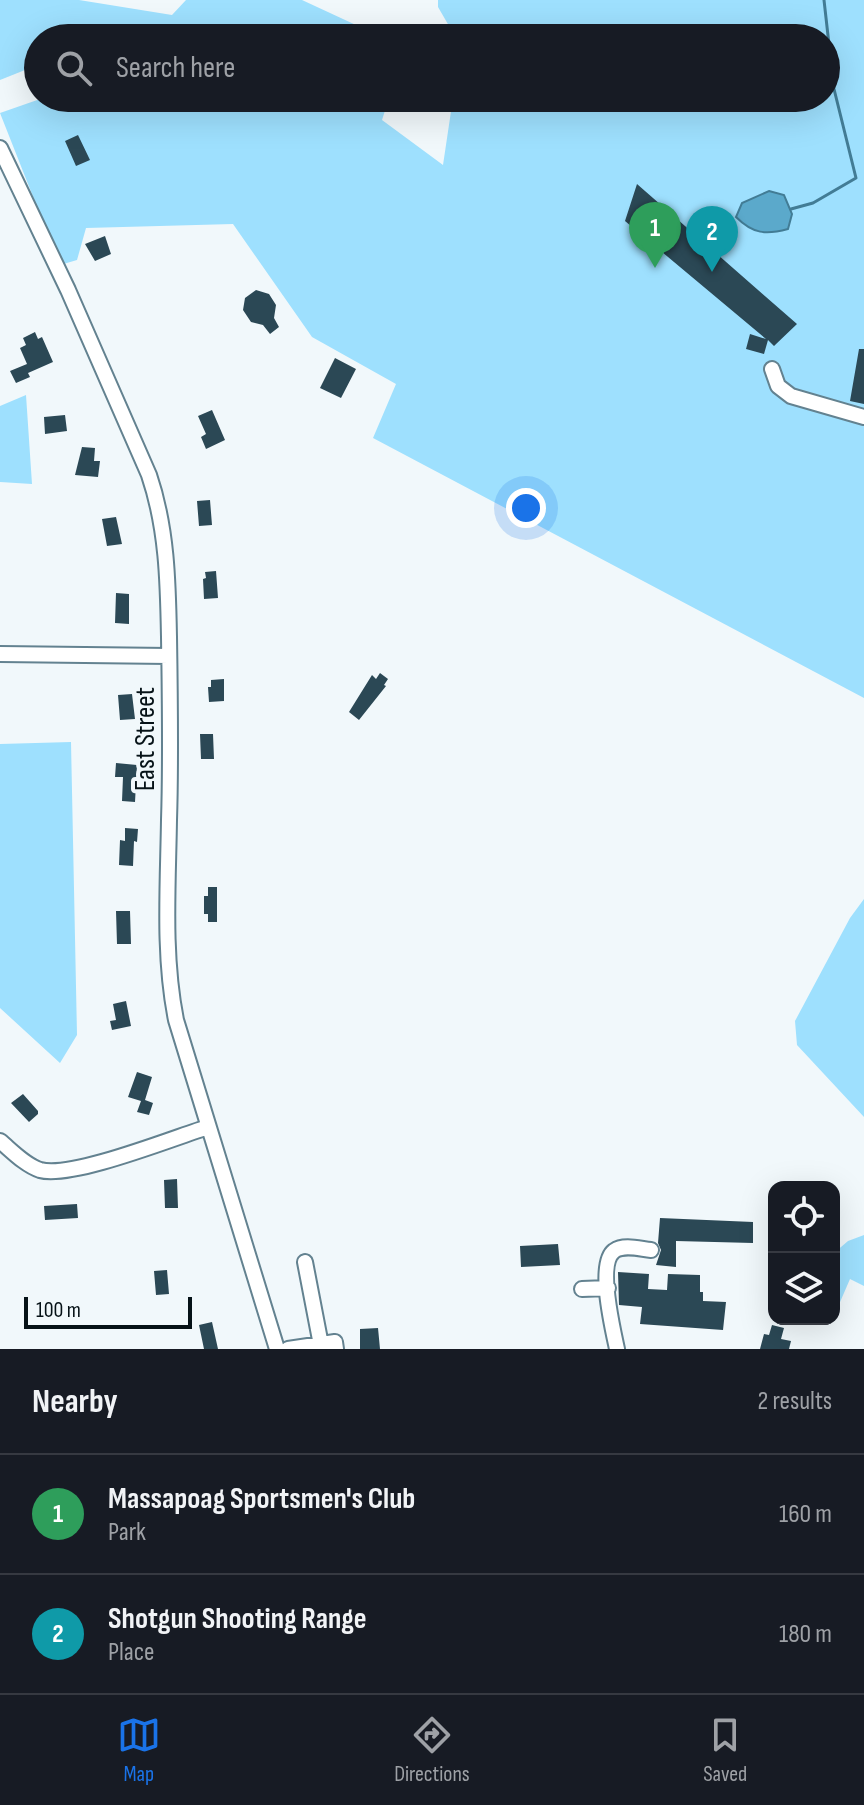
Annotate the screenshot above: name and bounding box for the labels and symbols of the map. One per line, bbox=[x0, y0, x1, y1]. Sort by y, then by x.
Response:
pin: 1 bbox=[629, 202, 681, 268]
pin: 2 bbox=[686, 206, 738, 272]
your location bbox=[506, 488, 546, 528]
street label: East Street bbox=[129, 687, 162, 791]
scale bar bbox=[24, 1293, 192, 1329]

